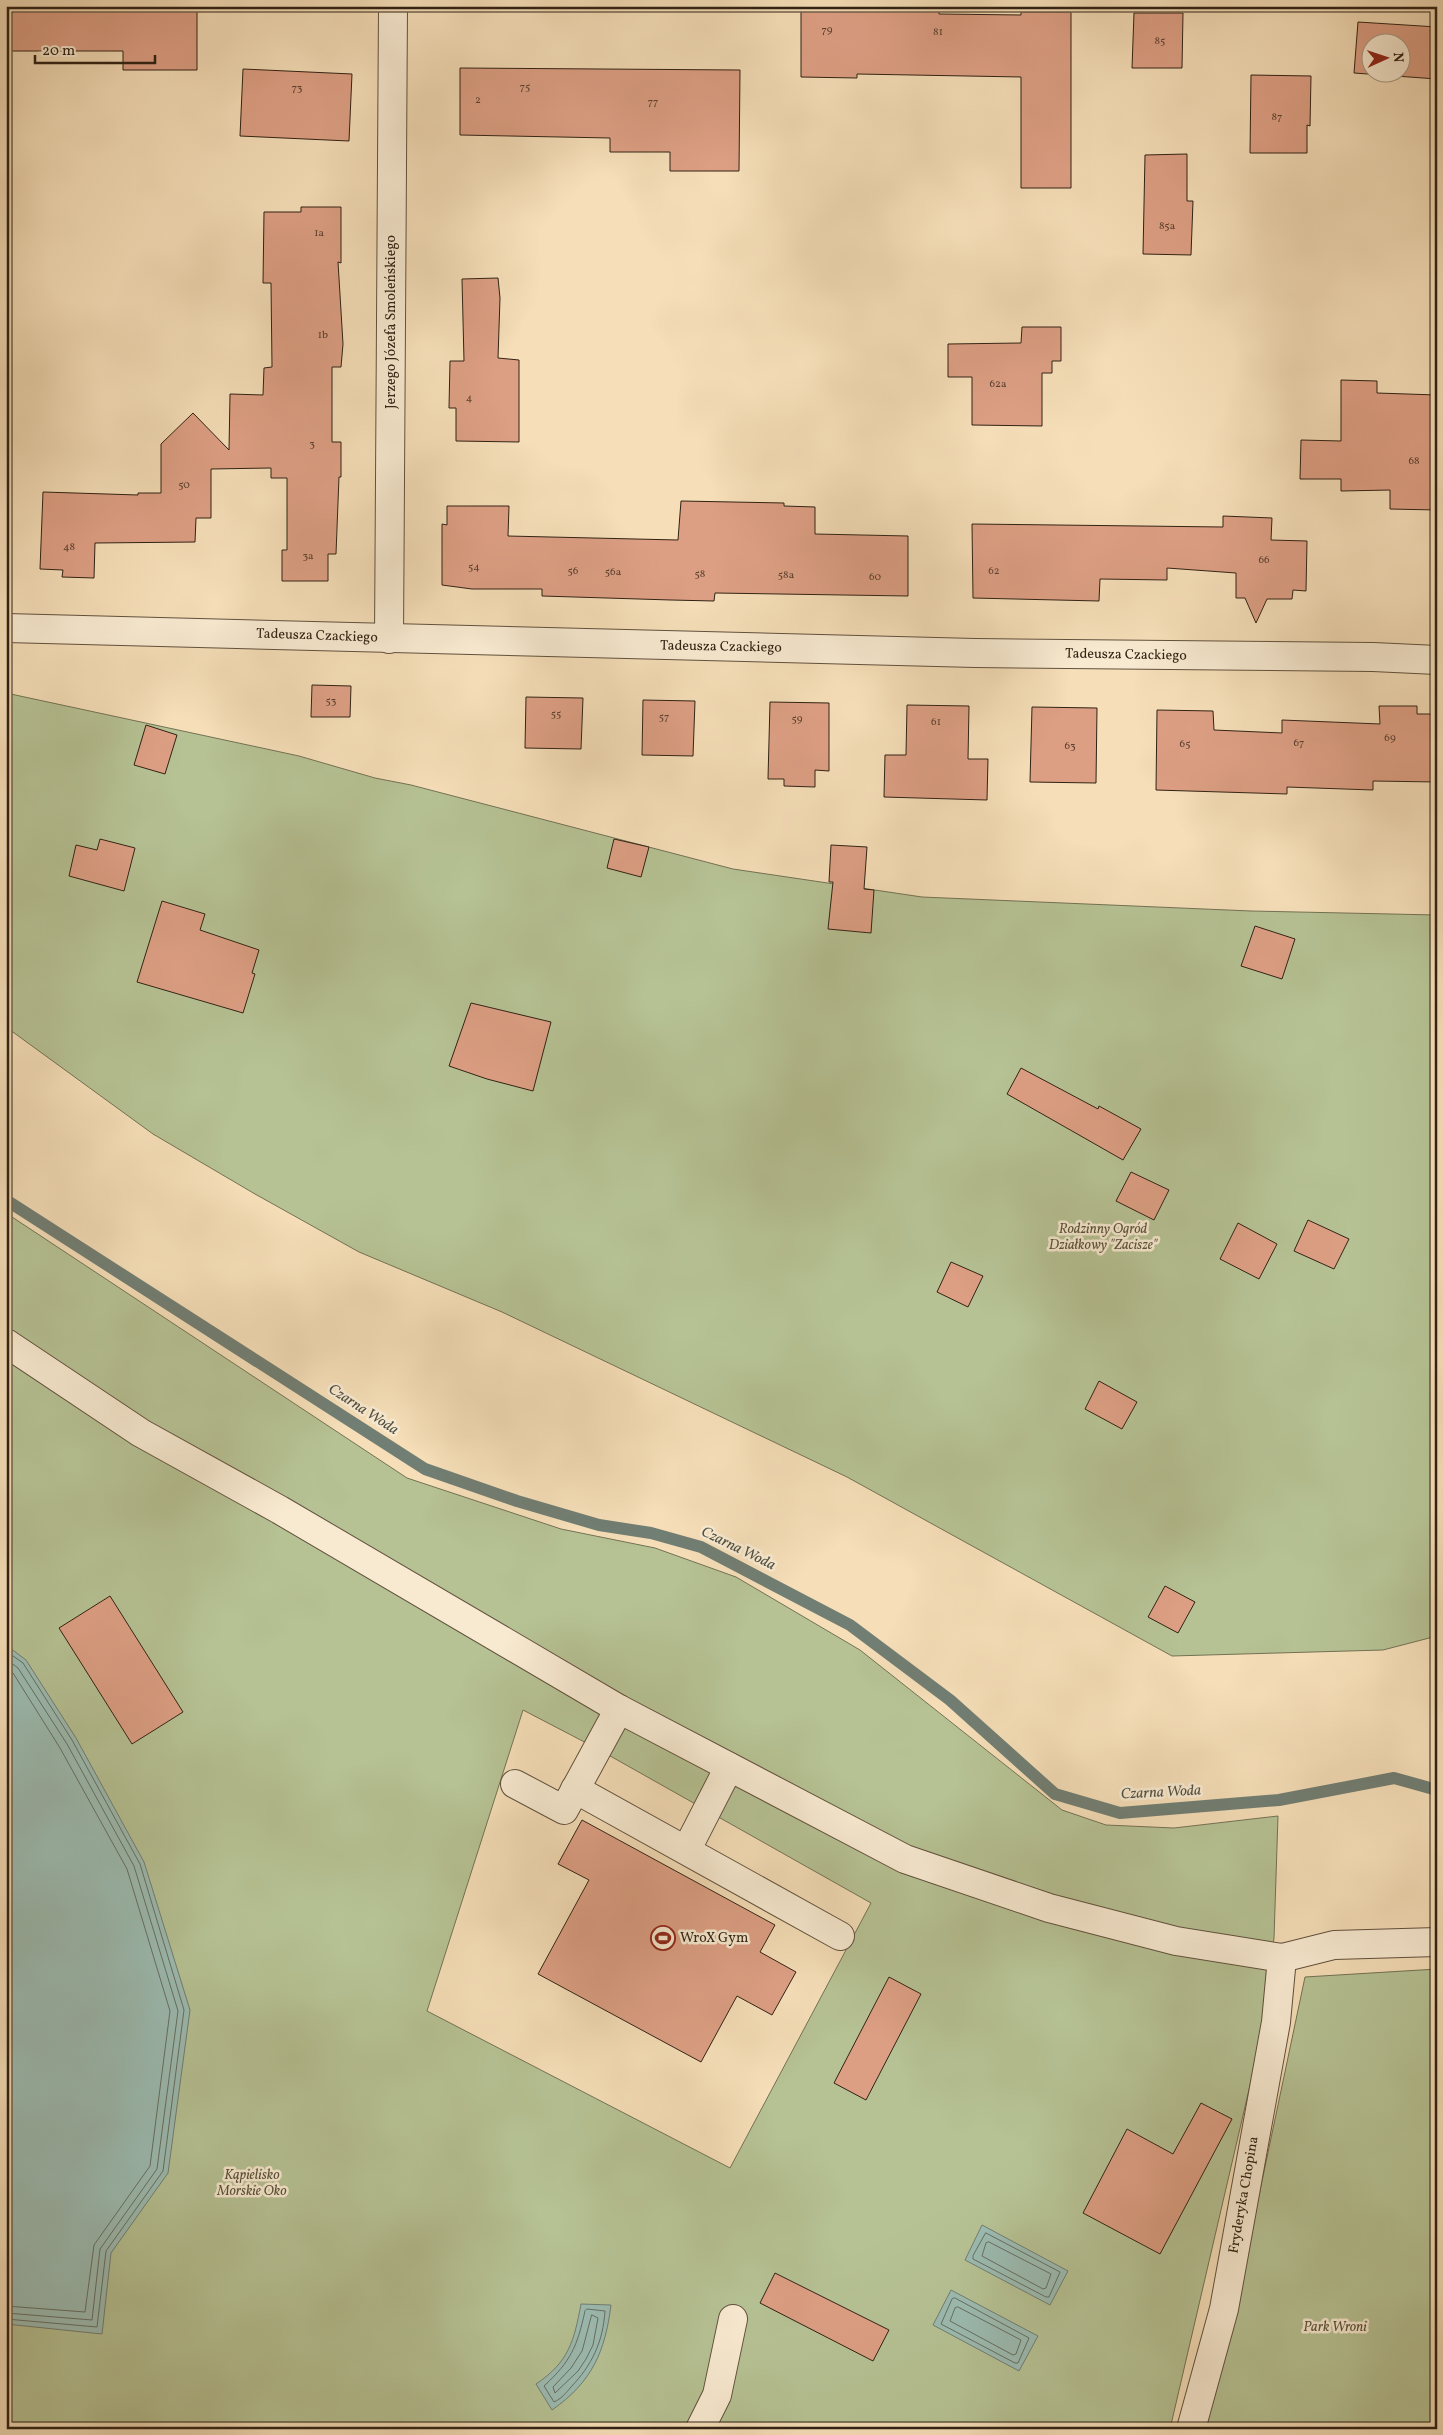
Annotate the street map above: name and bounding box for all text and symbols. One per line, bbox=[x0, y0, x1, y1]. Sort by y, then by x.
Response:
house number: 79 bbox=[822, 23, 833, 38]
house number: 81 bbox=[933, 25, 943, 40]
scale bar bbox=[35, 32, 155, 64]
north arrow bbox=[1360, 32, 1410, 82]
house number: 85 bbox=[1155, 34, 1165, 49]
text: 20 m bbox=[42, 41, 75, 62]
text: N bbox=[1388, 52, 1407, 63]
house number: 75 bbox=[520, 80, 530, 95]
house number: 73 bbox=[292, 81, 303, 96]
house number: 2 bbox=[475, 93, 481, 108]
house number: 77 bbox=[648, 95, 658, 110]
house number: 87 bbox=[1272, 110, 1282, 125]
house number: 85a bbox=[1159, 219, 1176, 234]
house number: 1a bbox=[314, 226, 324, 241]
street label: Jerzego Józefa Smoleńskiego bbox=[382, 235, 401, 409]
house number: 1b bbox=[318, 328, 328, 343]
house number: 62a bbox=[990, 377, 1007, 392]
house number: 4 bbox=[466, 391, 473, 406]
house number: 3 bbox=[309, 437, 315, 452]
house number: 68 bbox=[1408, 454, 1420, 469]
house number: 50 bbox=[178, 478, 190, 493]
house number: 48 bbox=[63, 540, 75, 555]
house number: 3a bbox=[302, 549, 314, 564]
house number: 66 bbox=[1258, 553, 1270, 568]
house number: 54 bbox=[468, 560, 480, 575]
house number: 56 bbox=[568, 564, 579, 579]
house number: 62 bbox=[988, 564, 1000, 579]
house number: 56a bbox=[605, 565, 622, 580]
house number: 58 bbox=[695, 567, 706, 582]
house number: 58a bbox=[778, 568, 795, 583]
house number: 60 bbox=[869, 570, 881, 585]
street label: Tadeusza Czackiego bbox=[256, 624, 378, 648]
street label: Tadeusza Czackiego bbox=[660, 636, 782, 658]
street label: Tadeusza Czackiego bbox=[1065, 644, 1187, 666]
house number: 53 bbox=[326, 694, 337, 709]
house number: 55 bbox=[551, 707, 561, 722]
house number: 57 bbox=[659, 710, 669, 725]
house number: 59 bbox=[792, 712, 803, 727]
house number: 61 bbox=[931, 715, 941, 730]
house number: 69 bbox=[1384, 731, 1396, 746]
house number: 67 bbox=[1294, 736, 1304, 751]
house number: 65 bbox=[1180, 737, 1190, 752]
house number: 63 bbox=[1064, 739, 1076, 754]
park label: Rodzinny Ogród Działkowy "Zacisze" bbox=[1049, 1220, 1159, 1255]
water label: Czarna Woda bbox=[324, 1379, 402, 1441]
water label: Czarna Woda bbox=[697, 1522, 779, 1576]
water label: Czarna Woda bbox=[1120, 1780, 1202, 1806]
sports icon: WroX Gym bbox=[650, 1925, 676, 1951]
place label: WroX Gym bbox=[680, 1929, 748, 1948]
street label: Fryderyka Chopina bbox=[1224, 2135, 1264, 2255]
park label: Kąpielisko Morskie Oko bbox=[216, 2166, 287, 2201]
park label: Park Wroni bbox=[1303, 2318, 1367, 2337]

